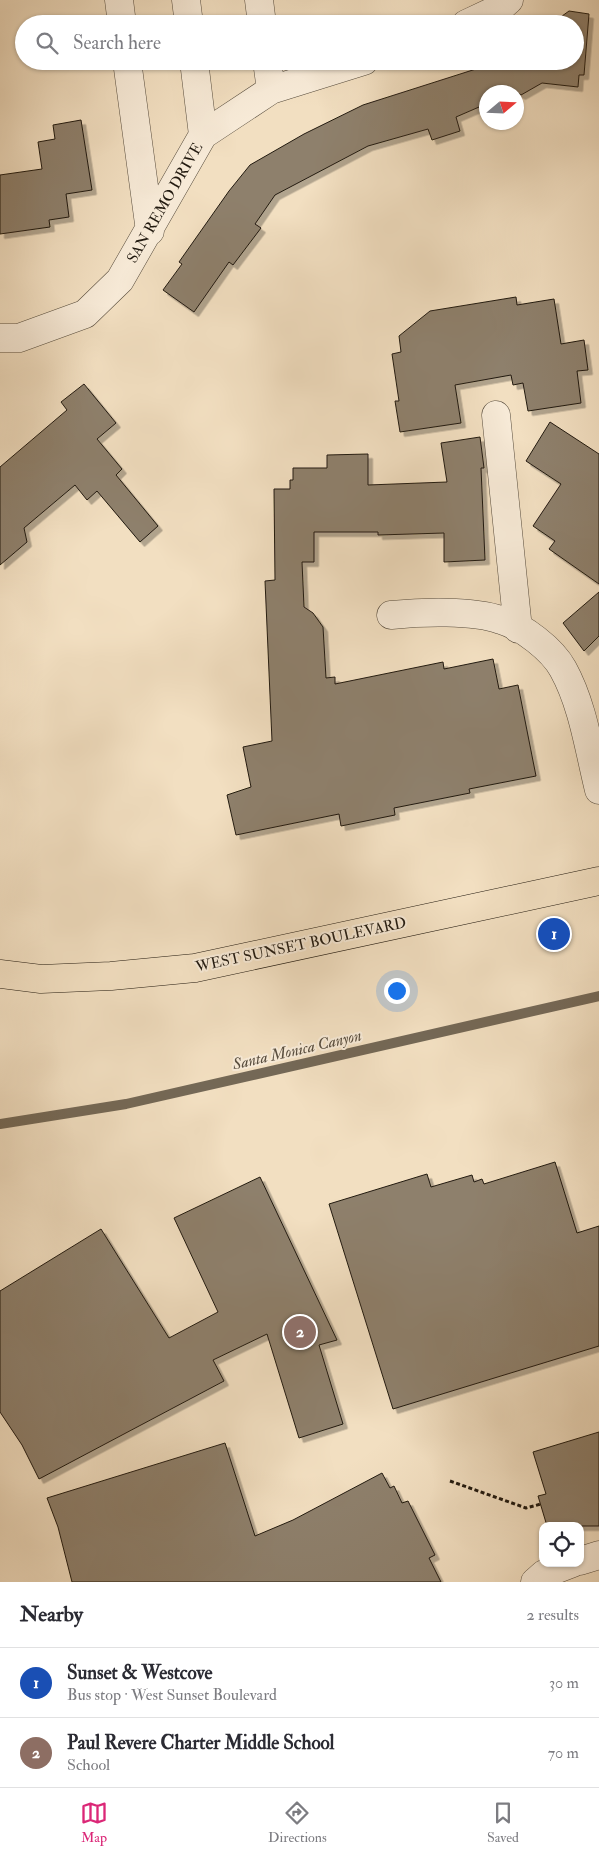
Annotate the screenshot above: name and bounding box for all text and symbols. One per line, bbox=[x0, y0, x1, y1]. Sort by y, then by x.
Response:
search box bbox=[15, 15, 584, 70]
icon: search bbox=[33, 29, 61, 57]
text: Search here bbox=[73, 31, 161, 55]
north arrow bbox=[479, 85, 524, 130]
street label: SAN REMO DRIVE bbox=[123, 139, 207, 267]
street label: WEST SUNSET BOULEVARD bbox=[193, 913, 408, 977]
pin: 1 bbox=[538, 915, 570, 953]
your location bbox=[384, 978, 410, 1004]
water label: Santa Monica Canyon bbox=[230, 1025, 363, 1075]
pin: 2 bbox=[284, 1313, 316, 1351]
map controls bbox=[539, 1522, 584, 1567]
button: locate bbox=[539, 1522, 584, 1567]
text: Nearby bbox=[20, 1601, 83, 1628]
text: 2 results bbox=[526, 1605, 579, 1625]
text: Sunset & Westcove bbox=[67, 1661, 212, 1685]
text: 1 bbox=[33, 1673, 39, 1693]
text: 30 m bbox=[549, 1673, 579, 1693]
text: Bus stop · West Sunset Boulevard bbox=[67, 1685, 277, 1705]
text: Paul Revere Charter Middle School bbox=[67, 1731, 335, 1755]
text: 2 bbox=[32, 1743, 40, 1763]
text: 70 m bbox=[548, 1743, 579, 1763]
text: School bbox=[67, 1755, 110, 1775]
tab: Map bbox=[80, 1799, 108, 1846]
tab: Directions bbox=[268, 1799, 327, 1846]
tab: Saved bbox=[487, 1799, 519, 1846]

